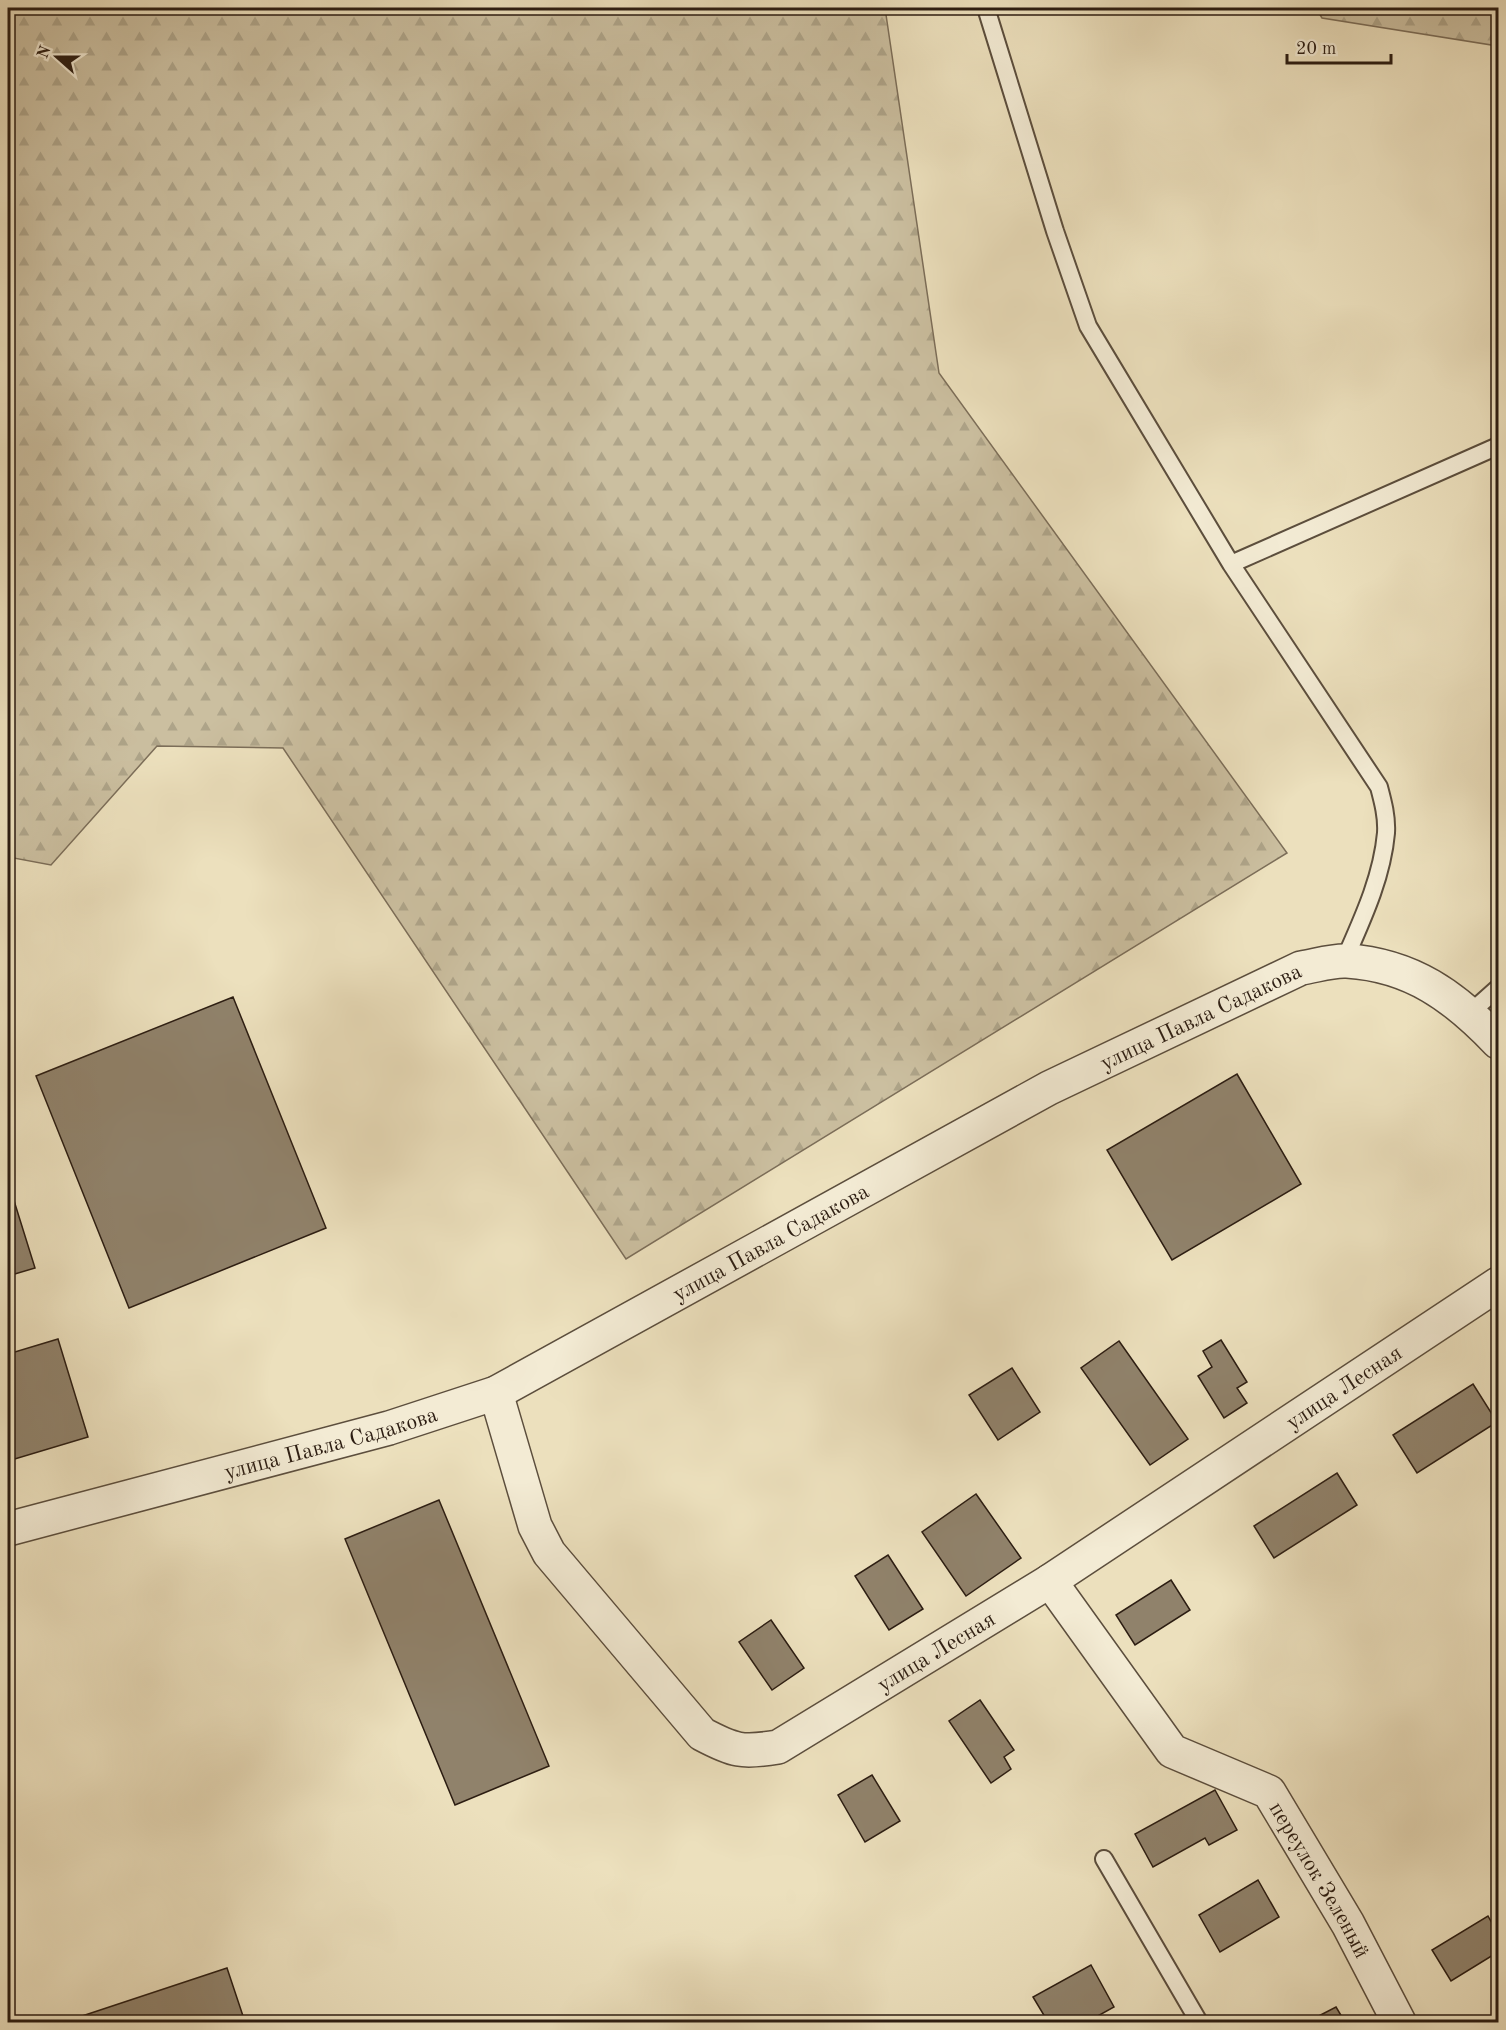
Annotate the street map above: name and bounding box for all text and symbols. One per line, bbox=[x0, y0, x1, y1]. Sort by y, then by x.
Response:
north arrow bbox=[27, 27, 87, 87]
scale bar bbox=[1287, 27, 1390, 65]
text: 20 m bbox=[1296, 40, 1336, 58]
text: N bbox=[35, 43, 55, 61]
street label: улица Павла Садакова bbox=[1097, 960, 1305, 1075]
street label: улица Павла Садакова bbox=[670, 1181, 873, 1306]
street label: улица Лесная bbox=[1283, 1342, 1406, 1434]
street label: улица Павла Садакова bbox=[222, 1404, 441, 1484]
street label: улица Лесная bbox=[874, 1608, 999, 1697]
street label: переулок Зеленый bbox=[1265, 1799, 1373, 1962]

